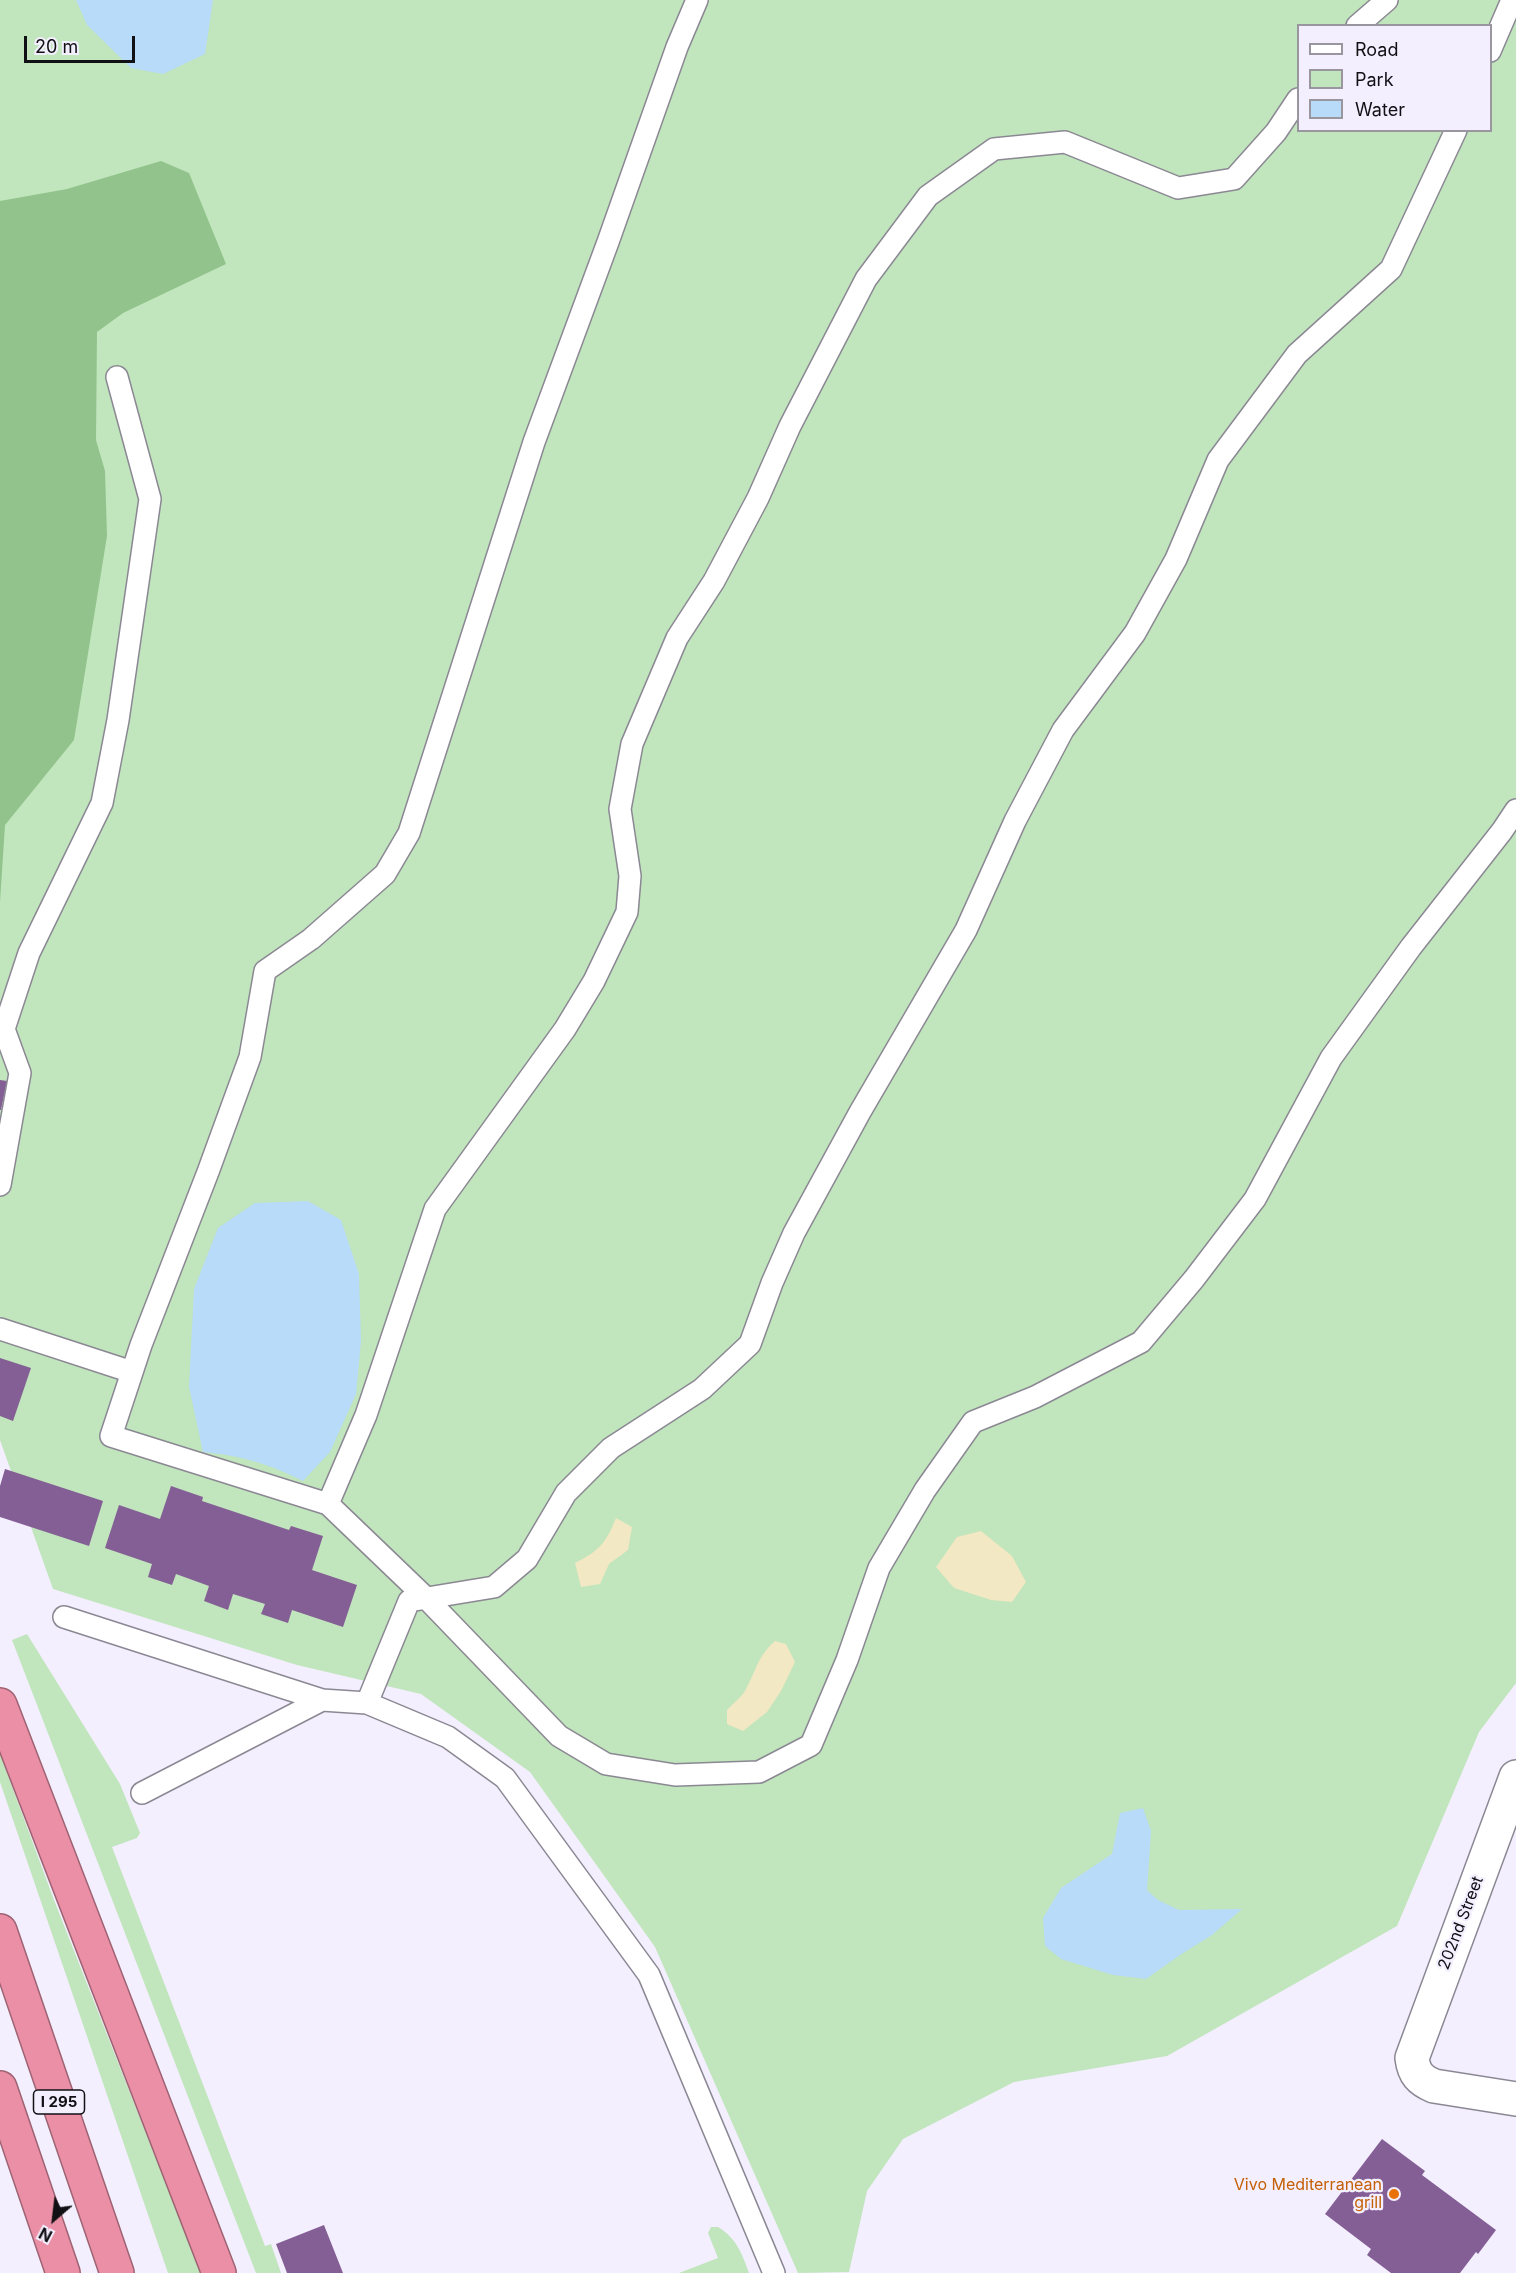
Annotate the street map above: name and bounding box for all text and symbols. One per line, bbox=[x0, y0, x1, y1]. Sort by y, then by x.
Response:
scale bar bbox=[27, 24, 138, 62]
legend bbox=[1297, 24, 1492, 132]
text: 20 m bbox=[35, 36, 78, 57]
text: Road bbox=[1355, 39, 1398, 60]
text: Park bbox=[1355, 69, 1394, 90]
text: Water bbox=[1355, 99, 1405, 120]
street label: 202nd Street bbox=[1434, 1874, 1488, 1972]
road number: I 295 bbox=[34, 2090, 84, 2114]
place label: Vivo Mediterranean grill bbox=[1234, 2175, 1382, 2213]
marker: Vivo Mediterranean grill bbox=[1387, 2187, 1401, 2201]
north arrow bbox=[24, 2189, 84, 2249]
text: N bbox=[35, 2223, 56, 2247]

